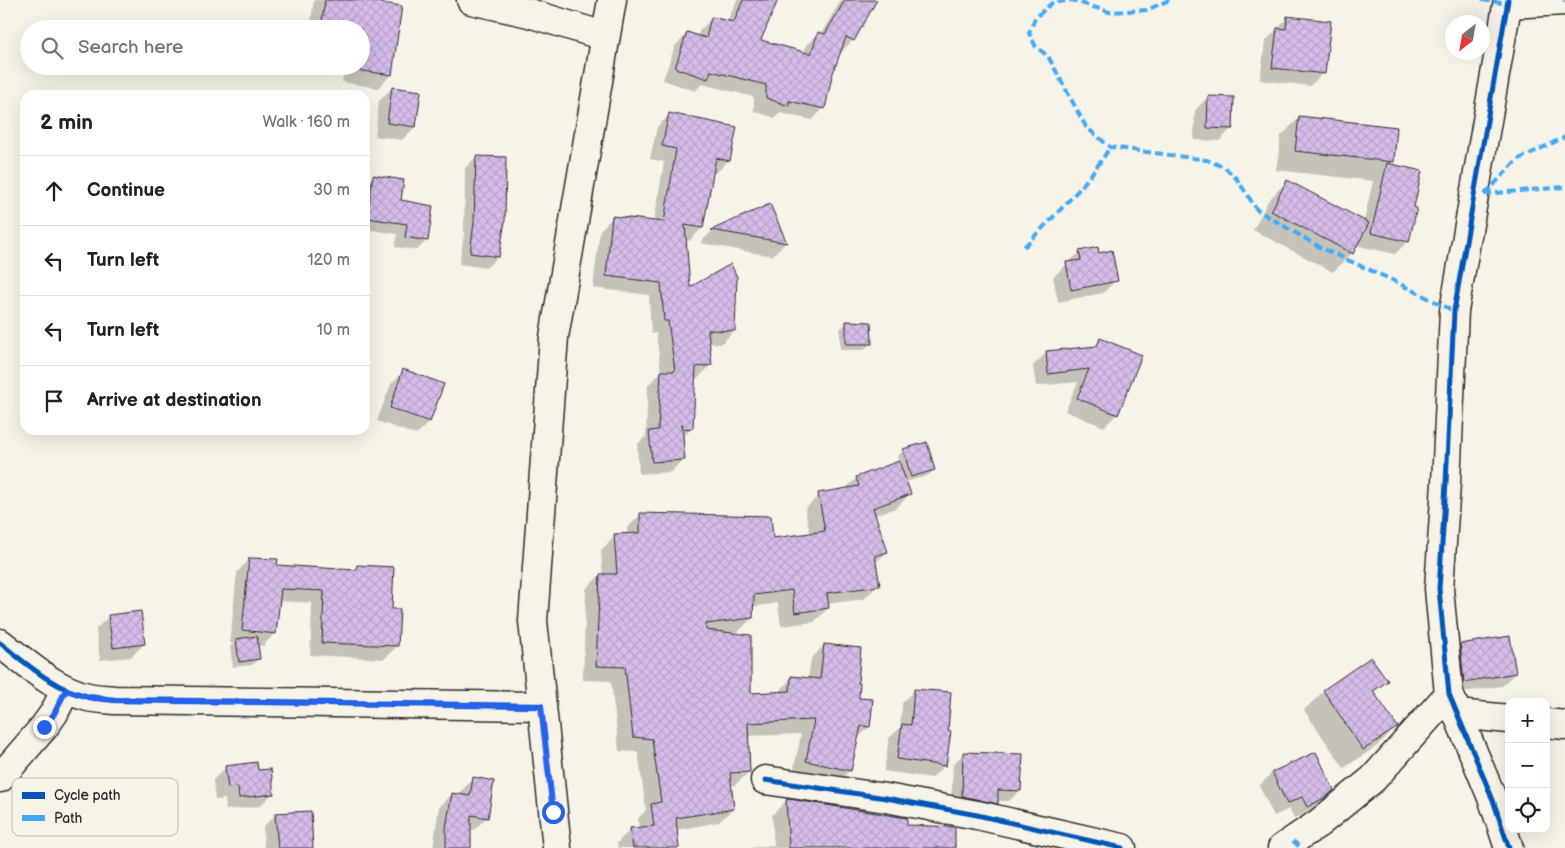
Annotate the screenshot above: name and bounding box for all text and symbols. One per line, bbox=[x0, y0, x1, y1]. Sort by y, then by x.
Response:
north arrow bbox=[1445, 15, 1490, 60]
search box bbox=[20, 20, 370, 75]
icon: search bbox=[38, 34, 66, 62]
text: Search here bbox=[78, 36, 183, 59]
text: 2 min bbox=[40, 110, 93, 135]
text: Walk · 160 m bbox=[262, 113, 350, 132]
icon: ahead bbox=[40, 177, 68, 205]
text: Continue bbox=[87, 179, 165, 202]
text: 30 m bbox=[313, 181, 350, 200]
icon: left bbox=[40, 247, 68, 275]
text: Turn left bbox=[87, 249, 159, 272]
text: 120 m bbox=[307, 251, 350, 270]
icon: left bbox=[40, 317, 68, 345]
text: Turn left bbox=[87, 319, 159, 342]
text: 10 m bbox=[317, 321, 350, 340]
icon: arrive bbox=[40, 387, 68, 415]
text: Arrive at destination bbox=[87, 389, 262, 412]
map controls bbox=[1505, 698, 1550, 833]
button: + bbox=[1505, 698, 1550, 743]
route end bbox=[33, 716, 56, 739]
button: − bbox=[1505, 743, 1550, 788]
legend bbox=[12, 778, 178, 836]
text: Cycle path bbox=[54, 787, 121, 804]
button: locate bbox=[1505, 788, 1550, 833]
route start bbox=[542, 801, 565, 824]
text: Path bbox=[54, 810, 82, 827]

